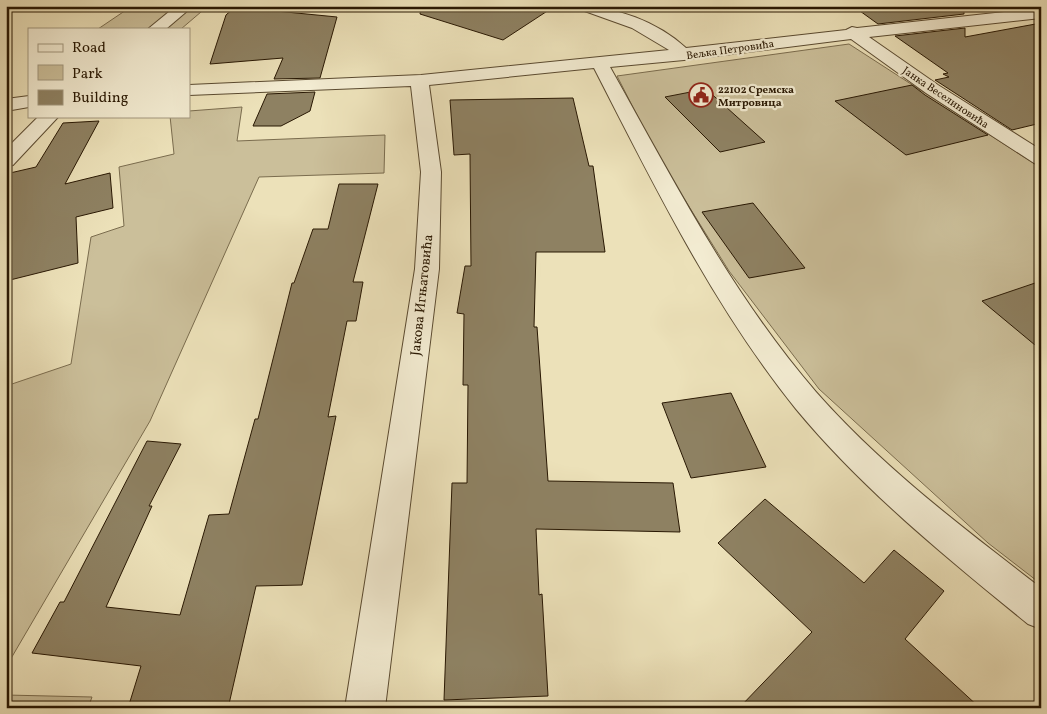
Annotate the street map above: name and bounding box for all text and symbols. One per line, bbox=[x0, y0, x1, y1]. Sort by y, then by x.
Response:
legend bbox=[28, 28, 190, 118]
street label: Вељка Петровића bbox=[685, 37, 776, 64]
text: Road bbox=[72, 38, 106, 59]
text: Park bbox=[72, 64, 103, 85]
street label: Јанка Веселиновића bbox=[899, 64, 992, 133]
public building icon: 22102 Сремска Митровица bbox=[688, 82, 714, 108]
place label: 22102 Сремска Митровица bbox=[718, 83, 794, 111]
text: Building bbox=[72, 88, 129, 109]
street label: Јакова Игњатовића bbox=[407, 233, 438, 357]

